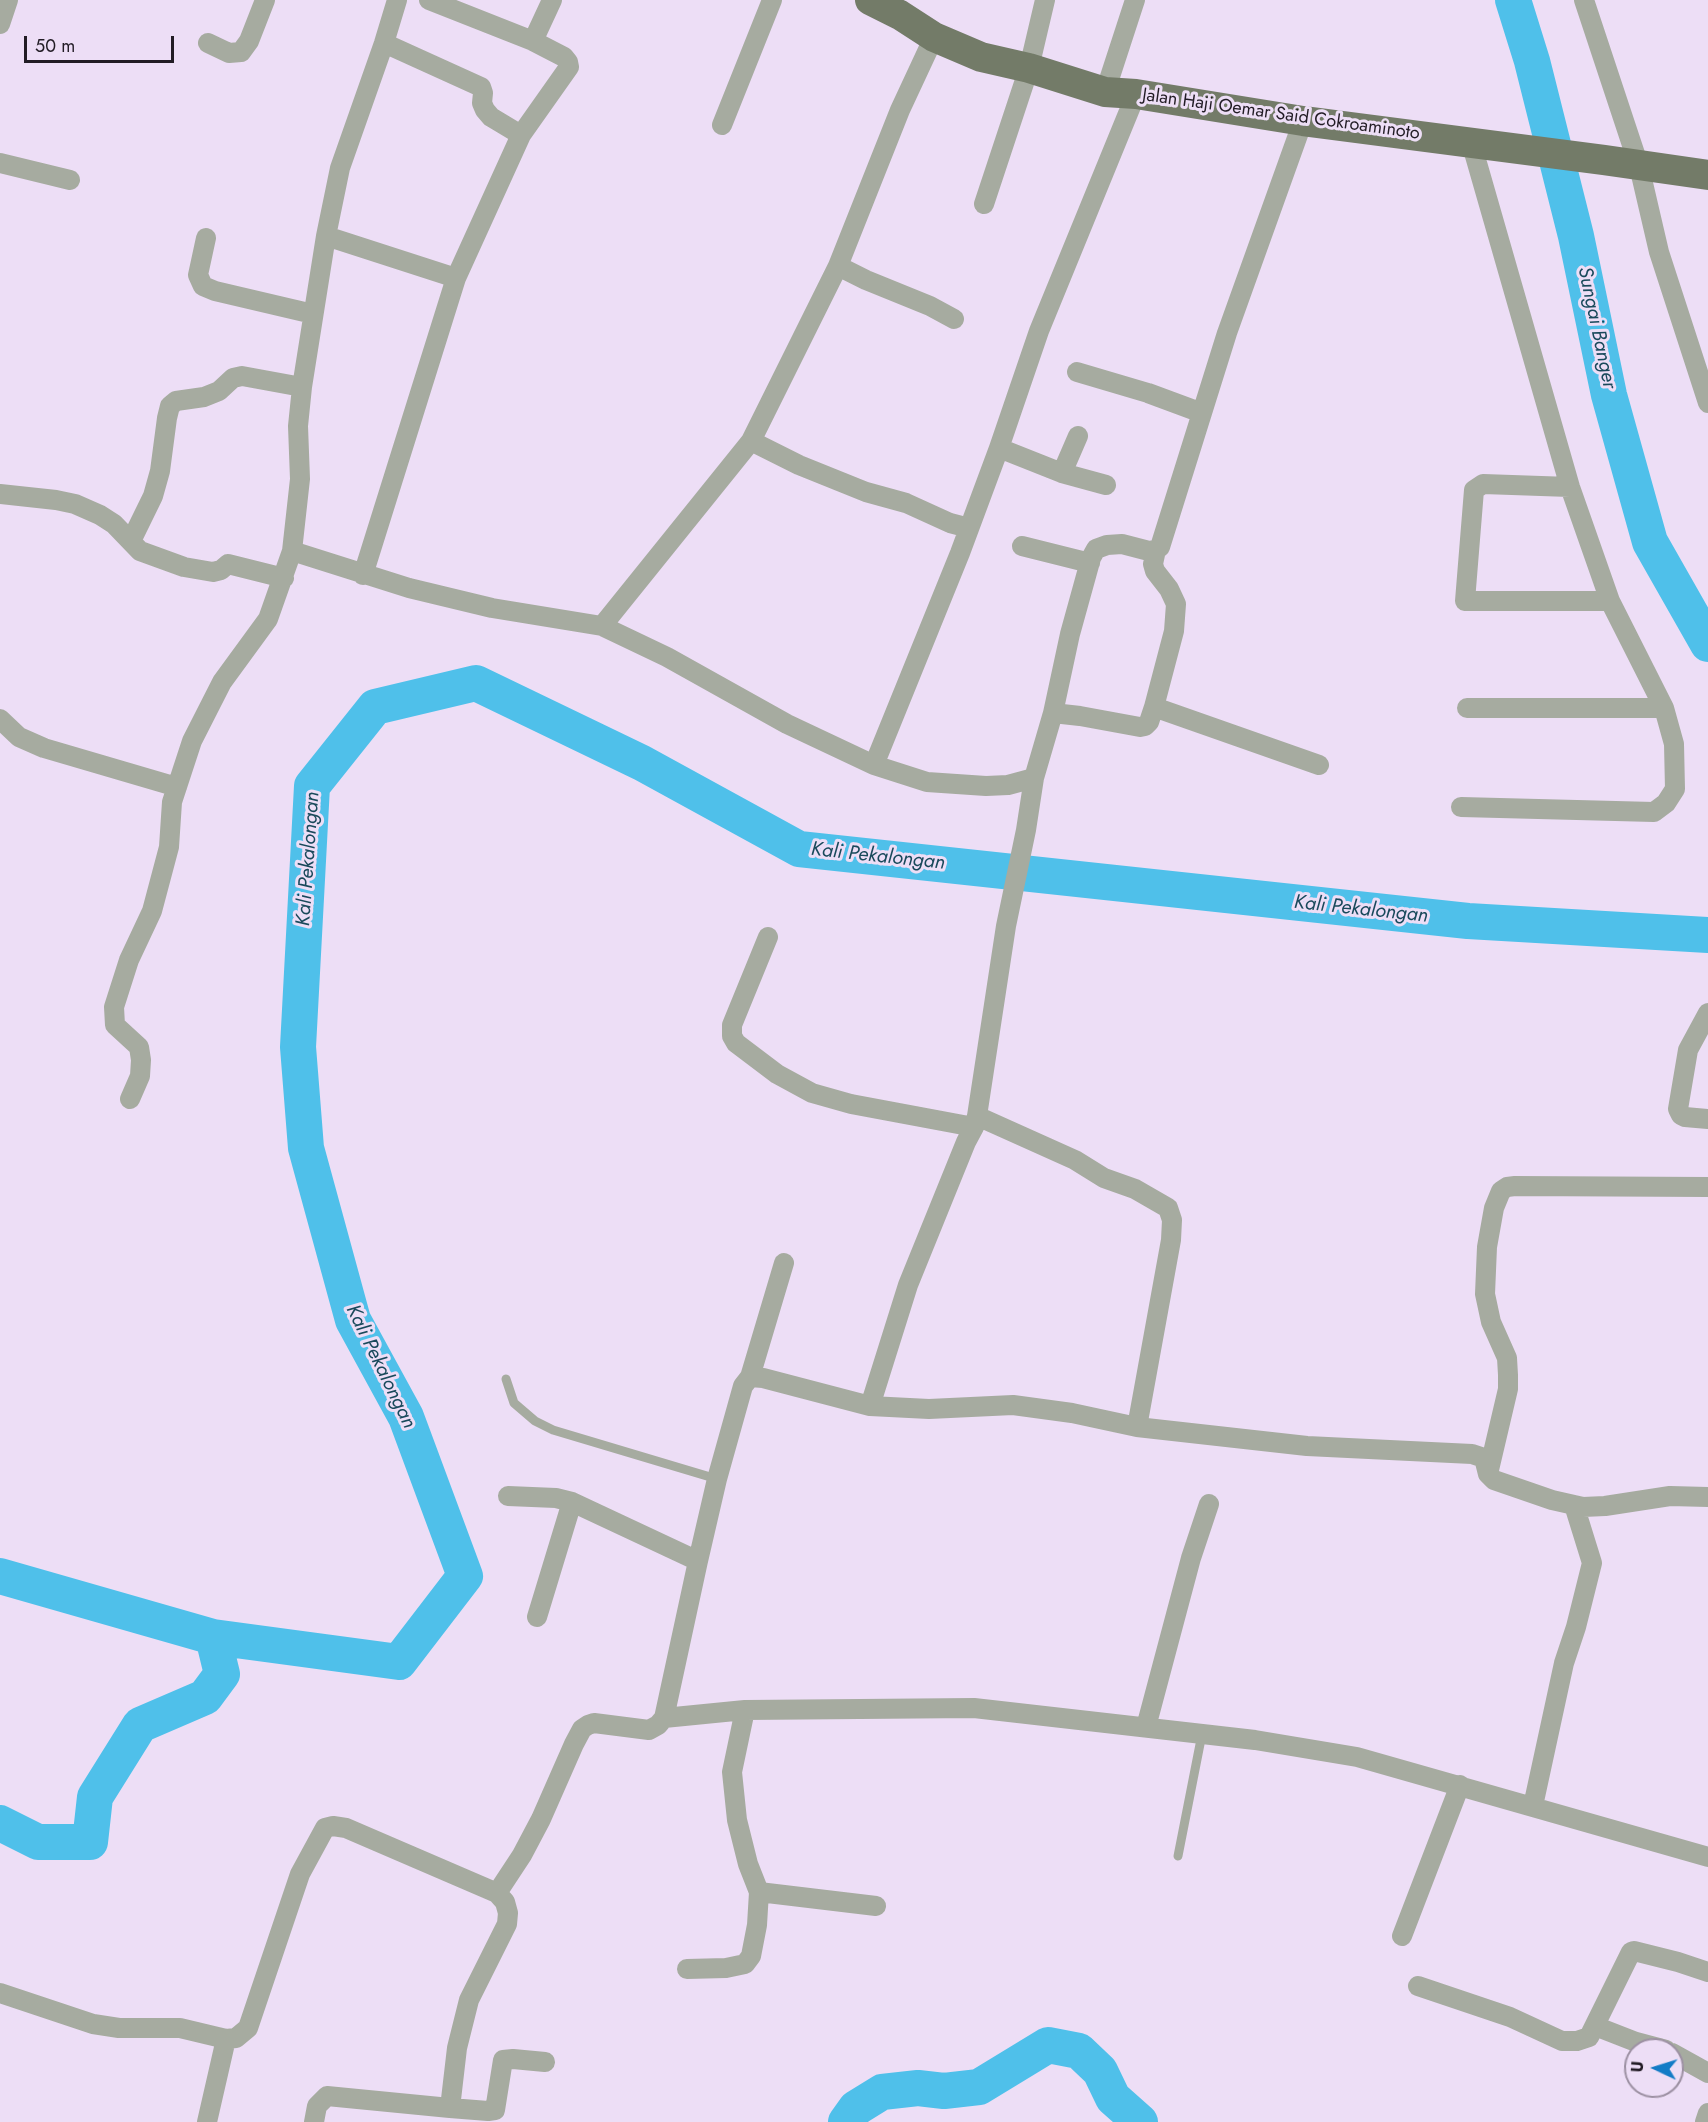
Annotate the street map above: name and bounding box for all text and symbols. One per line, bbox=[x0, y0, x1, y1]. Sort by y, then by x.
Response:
scale bar bbox=[27, 24, 177, 62]
text: 50 m bbox=[35, 33, 75, 59]
street label: Jalan Haji Oemar Said Cokroaminoto bbox=[1141, 85, 1421, 145]
water label: Sungai Banger bbox=[1571, 265, 1621, 391]
water label: Kali Pekalongan bbox=[292, 791, 326, 927]
water label: Kali Pekalongan bbox=[810, 838, 946, 876]
water label: Kali Pekalongan bbox=[1293, 891, 1429, 929]
water label: Kali Pekalongan bbox=[340, 1301, 420, 1433]
north arrow bbox=[1624, 2038, 1684, 2098]
text: U bbox=[1626, 2060, 1649, 2073]

